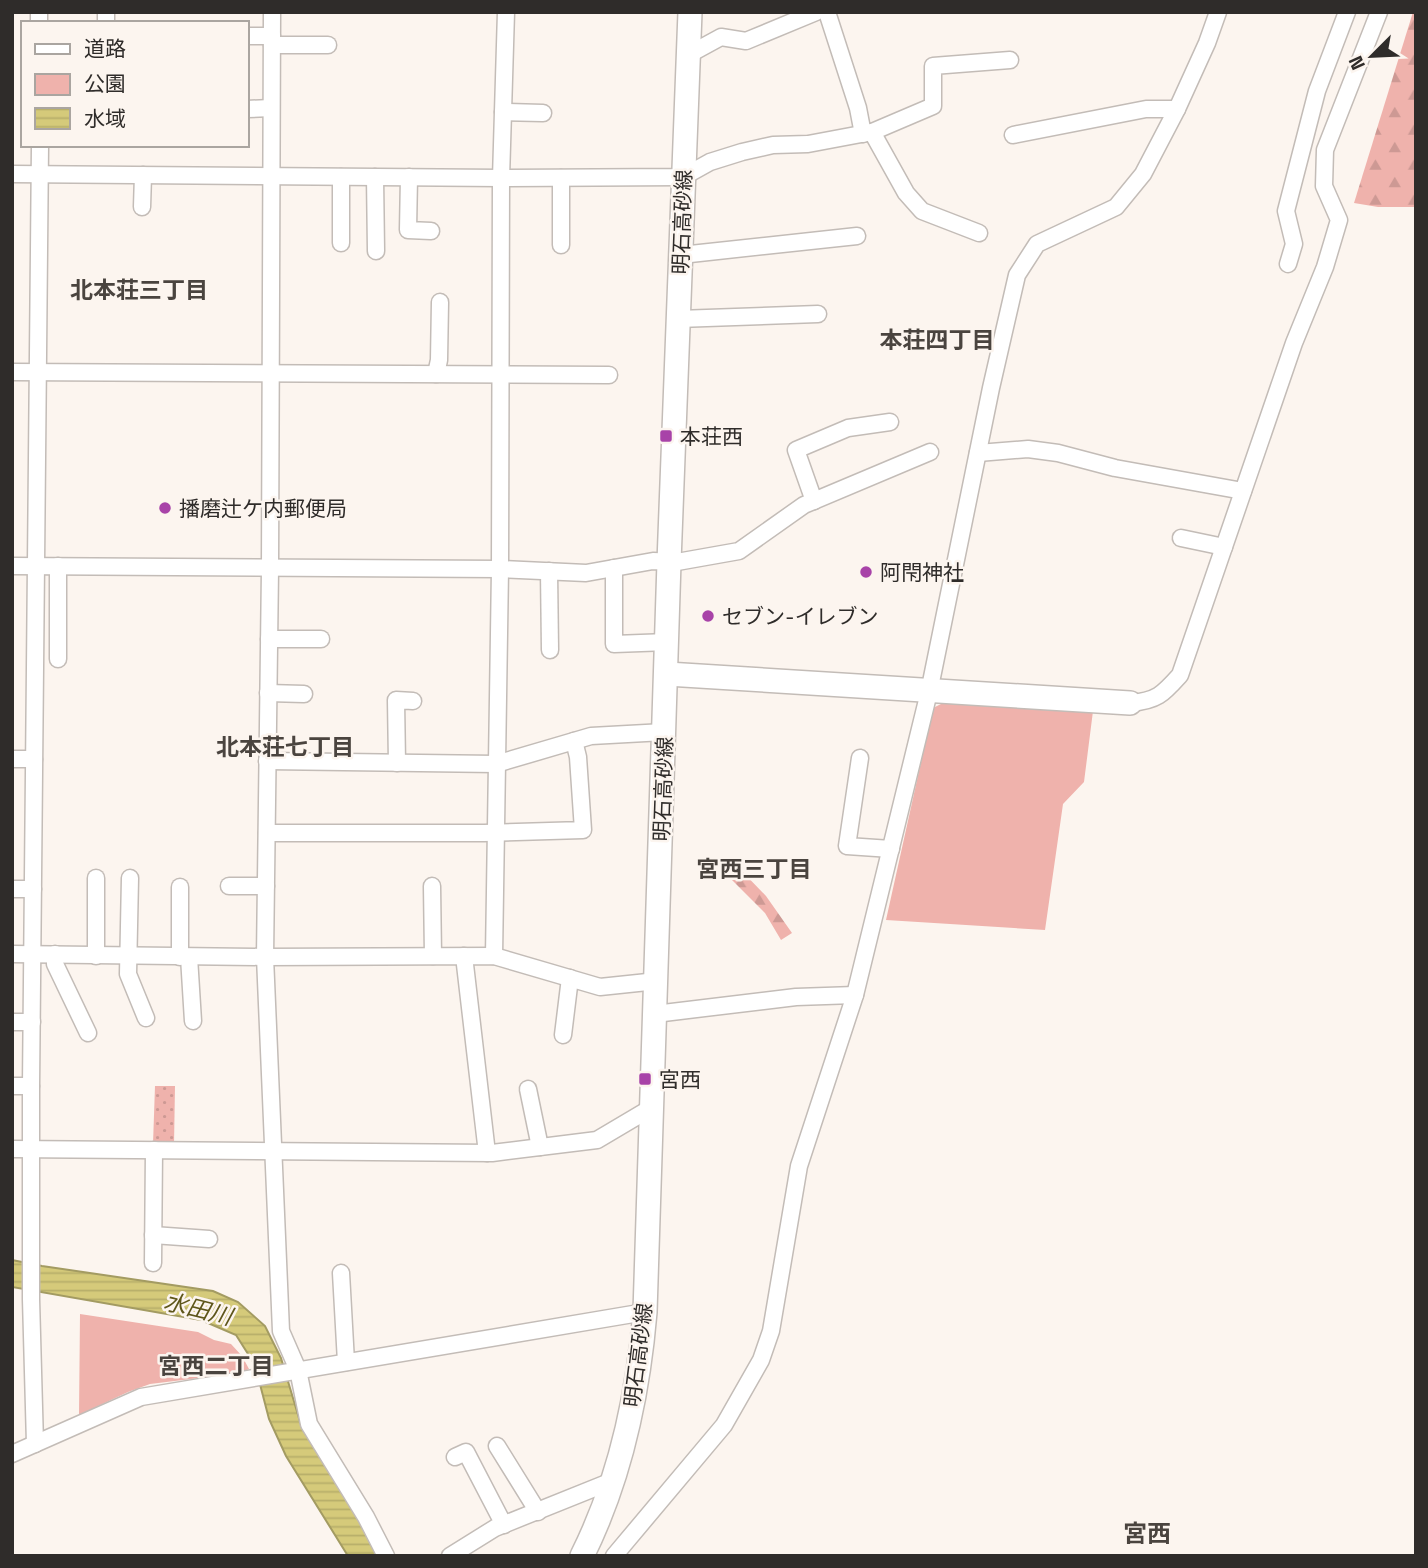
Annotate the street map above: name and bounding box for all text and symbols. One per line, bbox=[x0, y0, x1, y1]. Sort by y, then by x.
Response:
legend bbox=[21, 21, 248, 147]
north arrow bbox=[1337, 21, 1407, 91]
text: 道路 bbox=[84, 35, 126, 62]
text: N bbox=[1343, 52, 1371, 74]
text: 公園 bbox=[84, 70, 126, 97]
text: 水域 bbox=[84, 105, 126, 132]
street label: 明石高砂線 bbox=[667, 169, 697, 275]
district label: 北本荘三丁目 bbox=[70, 275, 208, 305]
district label: 本荘四丁目 bbox=[880, 325, 995, 355]
place label: 本荘西 bbox=[680, 423, 743, 450]
marker: 本荘西 bbox=[658, 428, 674, 444]
place label: 播磨辻ケ内郵便局 bbox=[179, 495, 347, 522]
marker: 播磨辻ケ内郵便局 bbox=[157, 500, 173, 516]
place label: 阿閇神社 bbox=[880, 559, 964, 586]
marker: 阿閇神社 bbox=[858, 564, 874, 580]
place label: セブン-イレブン bbox=[722, 603, 879, 630]
marker: セブン-イレブン bbox=[700, 608, 716, 624]
district label: 北本荘七丁目 bbox=[216, 732, 354, 762]
street label: 明石高砂線 bbox=[648, 736, 678, 842]
district label: 宮西三丁目 bbox=[697, 854, 812, 884]
place label: 宮西 bbox=[659, 1066, 701, 1093]
marker: 宮西 bbox=[637, 1071, 653, 1087]
water label: 水田川 bbox=[161, 1286, 238, 1333]
street label: 明石高砂線 bbox=[618, 1301, 658, 1409]
district label: 宮西二丁目 bbox=[159, 1351, 274, 1381]
district label: 宮西 bbox=[1123, 1518, 1171, 1549]

